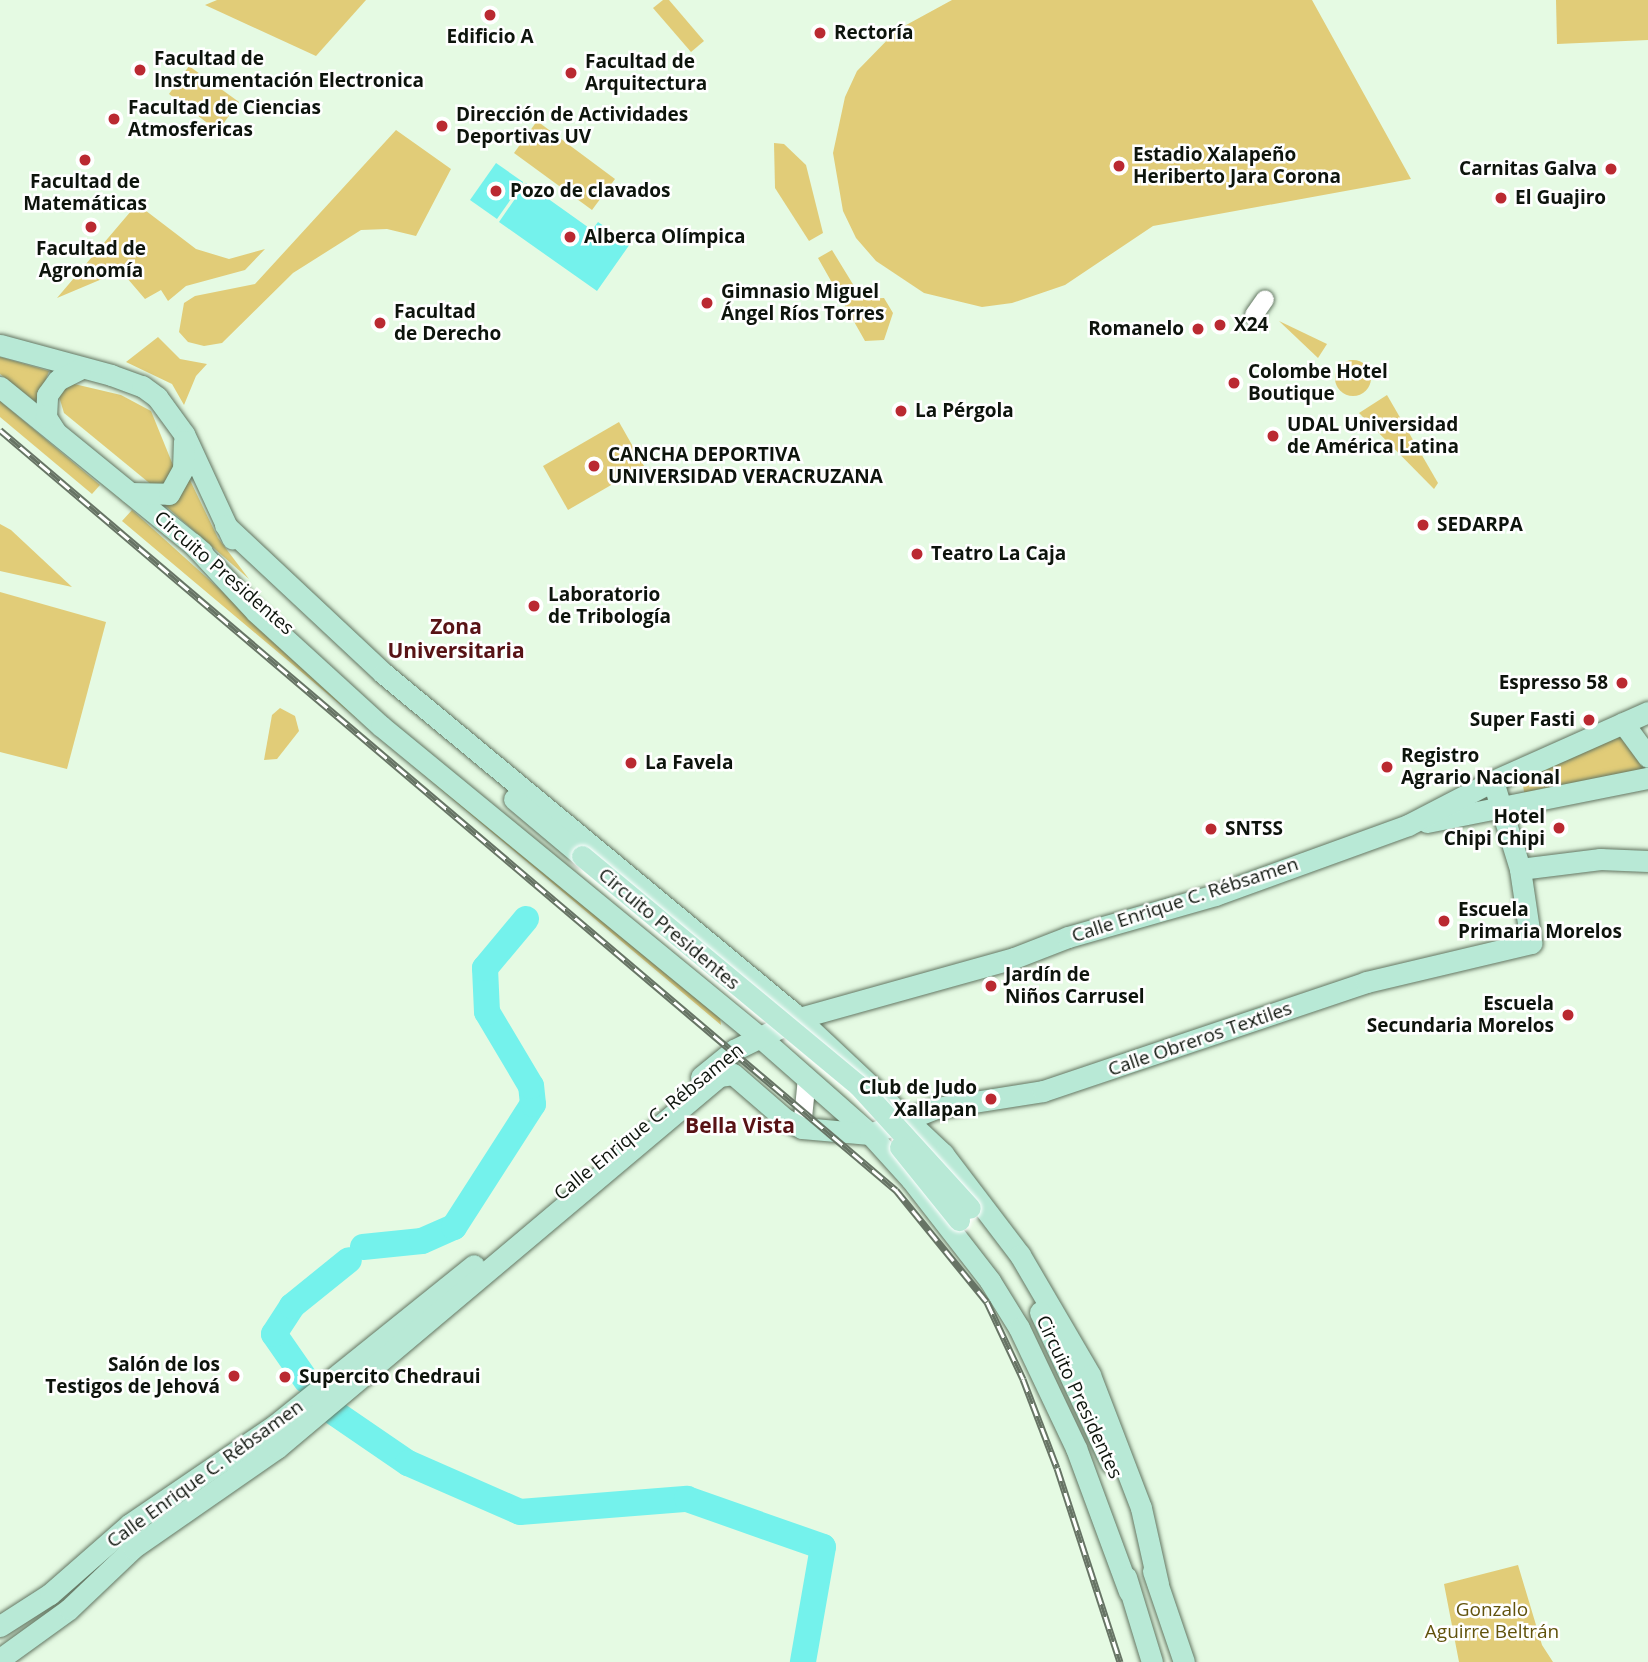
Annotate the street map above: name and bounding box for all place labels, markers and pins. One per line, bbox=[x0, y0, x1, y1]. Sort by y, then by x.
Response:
marker: Edificio A bbox=[482, 7, 498, 23]
place label: Rectoría bbox=[834, 22, 913, 44]
marker: Rectoría bbox=[812, 25, 828, 41]
place label: Edificio A bbox=[447, 26, 533, 48]
place label: Facultad de Instrumentación Electronica bbox=[154, 48, 424, 92]
place label: Facultad de Arquitectura bbox=[585, 51, 707, 95]
marker: Facultad de Instrumentación Electronica bbox=[132, 62, 148, 78]
marker: Facultad de Arquitectura bbox=[563, 65, 579, 81]
place label: Facultad de Ciencias Atmosfericas bbox=[128, 97, 321, 141]
place label: Dirección de Actividades Deportivas UV bbox=[456, 104, 688, 148]
marker: Facultad de Ciencias Atmosfericas bbox=[106, 111, 122, 127]
marker: Dirección de Actividades Deportivas UV bbox=[434, 118, 450, 134]
place label: Estadio Xalapeño Heriberto Jara Corona bbox=[1133, 144, 1341, 188]
marker: Facultad de Matemáticas bbox=[77, 152, 93, 168]
marker: Estadio Xalapeño Heriberto Jara Corona bbox=[1111, 158, 1127, 174]
place label: Carnitas Galva bbox=[1459, 158, 1597, 180]
marker: Carnitas Galva bbox=[1603, 161, 1619, 177]
place label: Facultad de Matemáticas bbox=[23, 171, 147, 215]
place label: Pozo de clavados bbox=[510, 180, 670, 202]
marker: Pozo de clavados bbox=[488, 183, 504, 199]
place label: El Guajiro bbox=[1515, 187, 1606, 209]
marker: El Guajiro bbox=[1493, 190, 1509, 206]
marker: Facultad de Agronomía bbox=[83, 219, 99, 235]
place label: Alberca Olímpica bbox=[584, 226, 745, 248]
marker: Alberca Olímpica bbox=[562, 229, 578, 245]
place label: Facultad de Agronomía bbox=[36, 238, 146, 282]
place label: Gimnasio Miguel Ángel Ríos Torres bbox=[721, 281, 884, 325]
marker: Gimnasio Miguel Ángel Ríos Torres bbox=[699, 295, 715, 311]
place label: Facultad de Derecho bbox=[394, 301, 501, 345]
place label: X24 bbox=[1234, 314, 1268, 336]
marker: Facultad de Derecho bbox=[372, 315, 388, 331]
marker: X24 bbox=[1212, 317, 1228, 333]
place label: Romanelo bbox=[1088, 318, 1184, 340]
marker: Romanelo bbox=[1190, 321, 1206, 337]
place label: Colombe Hotel Boutique bbox=[1248, 361, 1388, 405]
marker: Colombe Hotel Boutique bbox=[1226, 375, 1242, 391]
place label: La Pérgola bbox=[915, 400, 1014, 422]
marker: La Pérgola bbox=[893, 403, 909, 419]
place label: UDAL Universidad de América Latina bbox=[1287, 414, 1459, 458]
marker: UDAL Universidad de América Latina bbox=[1265, 428, 1281, 444]
place label: CANCHA DEPORTIVA UNIVERSIDAD VERACRUZANA bbox=[608, 444, 883, 488]
marker: CANCHA DEPORTIVA UNIVERSIDAD VERACRUZANA bbox=[586, 458, 602, 474]
place label: SEDARPA bbox=[1437, 514, 1523, 536]
marker: SEDARPA bbox=[1415, 517, 1431, 533]
place label: Teatro La Caja bbox=[931, 543, 1066, 565]
marker: Teatro La Caja bbox=[909, 546, 925, 562]
place label: Laboratorio de Tribología bbox=[548, 584, 671, 628]
marker: Laboratorio de Tribología bbox=[526, 598, 542, 614]
place label: Espresso 58 bbox=[1499, 672, 1608, 694]
marker: Espresso 58 bbox=[1614, 675, 1630, 691]
place label: Super Fasti bbox=[1470, 709, 1575, 731]
marker: Super Fasti bbox=[1581, 712, 1597, 728]
place label: Registro Agrario Nacional bbox=[1401, 745, 1560, 789]
place label: La Favela bbox=[645, 752, 733, 774]
marker: La Favela bbox=[623, 755, 639, 771]
marker: Registro Agrario Nacional bbox=[1379, 759, 1395, 775]
place label: Hotel Chipi Chipi bbox=[1444, 806, 1545, 850]
place label: SNTSS bbox=[1225, 818, 1283, 840]
marker: Hotel Chipi Chipi bbox=[1551, 820, 1567, 836]
marker: SNTSS bbox=[1203, 821, 1219, 837]
place label: Escuela Primaria Morelos bbox=[1458, 899, 1622, 943]
marker: Escuela Primaria Morelos bbox=[1436, 913, 1452, 929]
place label: Jardín de Niños Carrusel bbox=[1005, 964, 1145, 1008]
marker: Jardín de Niños Carrusel bbox=[983, 978, 999, 994]
place label: Escuela Secundaria Morelos bbox=[1367, 993, 1554, 1037]
marker: Escuela Secundaria Morelos bbox=[1560, 1007, 1576, 1023]
place label: Club de Judo Xallapan bbox=[859, 1077, 977, 1121]
marker: Club de Judo Xallapan bbox=[983, 1091, 999, 1107]
place label: Salón de los Testigos de Jehová bbox=[45, 1354, 220, 1398]
place label: Supercito Chedraui bbox=[299, 1366, 481, 1388]
marker: Salón de los Testigos de Jehová bbox=[226, 1368, 242, 1384]
marker: Supercito Chedraui bbox=[277, 1369, 293, 1385]

